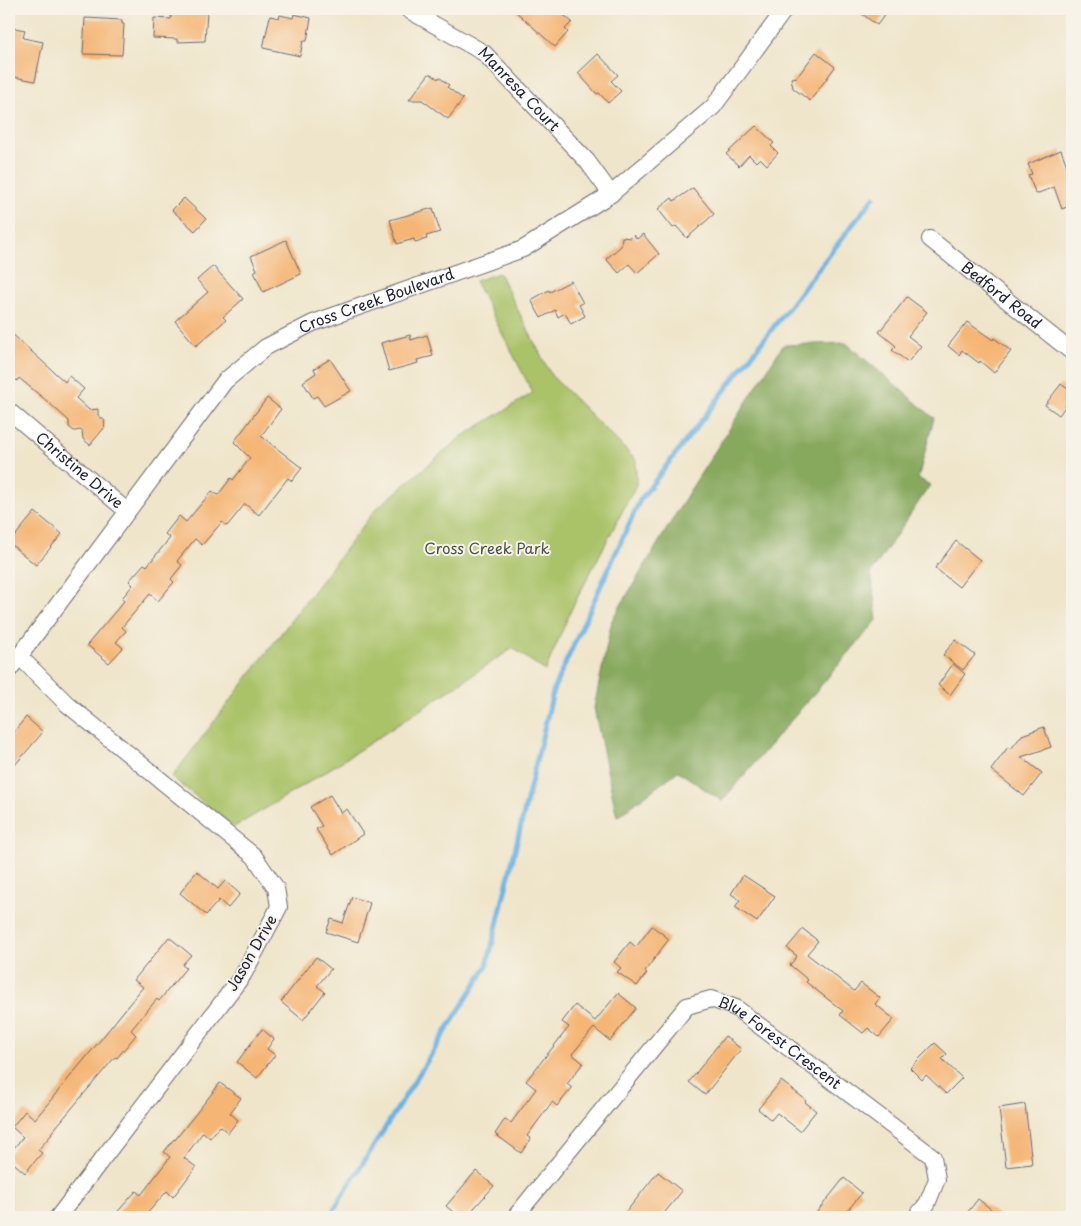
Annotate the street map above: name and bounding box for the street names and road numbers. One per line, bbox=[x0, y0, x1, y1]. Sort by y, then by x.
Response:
street label: Manresa Court bbox=[474, 41, 566, 136]
street label: Bedford Road bbox=[957, 255, 1047, 334]
street label: Cross Creek Boulevard bbox=[294, 261, 457, 339]
street label: Christine Drive bbox=[31, 425, 129, 513]
street label: Jason Drive bbox=[220, 910, 282, 995]
street label: Blue Forest Crescent bbox=[715, 989, 847, 1094]

